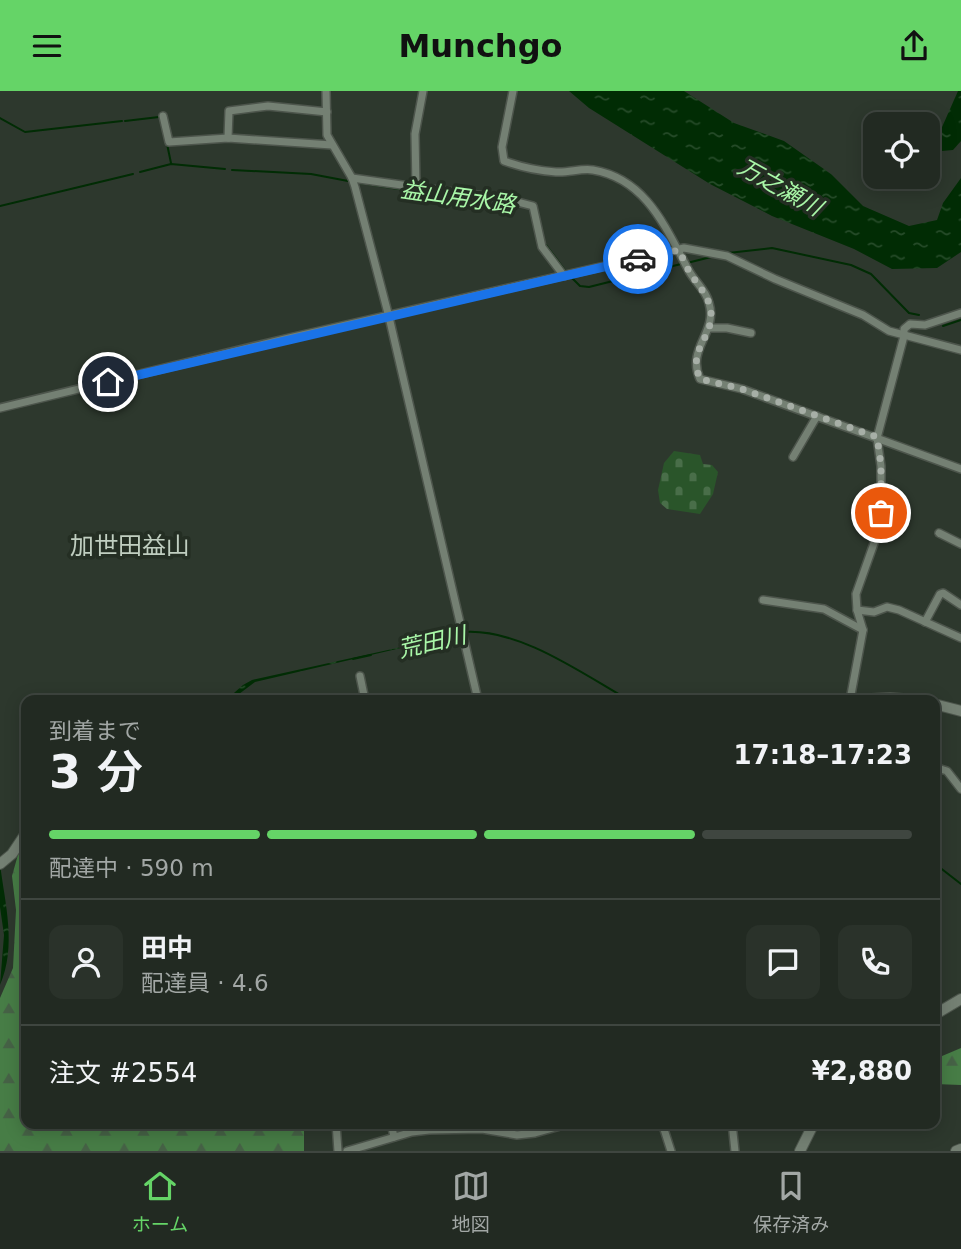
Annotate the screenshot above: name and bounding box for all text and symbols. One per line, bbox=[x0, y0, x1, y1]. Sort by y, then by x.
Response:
icon: menu bbox=[28, 27, 66, 65]
text: Munchgo bbox=[398, 27, 563, 65]
icon: share bbox=[895, 27, 933, 65]
map controls bbox=[863, 112, 940, 189]
button: locate bbox=[863, 112, 940, 189]
water label: 万之瀬川 bbox=[733, 153, 829, 222]
water label: 益山用水路 bbox=[399, 176, 519, 218]
courier bbox=[603, 224, 673, 294]
icon: car bbox=[619, 240, 657, 278]
pin bbox=[78, 352, 138, 412]
icon: home bbox=[89, 363, 127, 401]
pin bbox=[851, 483, 911, 543]
icon: bag bbox=[862, 494, 900, 532]
district label: 加世田益山 bbox=[70, 532, 190, 560]
water label: 荒田川 bbox=[395, 621, 471, 662]
text: 到着まで bbox=[49, 718, 141, 744]
text: 17:18–17:23 bbox=[733, 740, 912, 770]
text: 3 分 bbox=[49, 745, 143, 799]
text: 配達中 · 590 m bbox=[49, 855, 214, 881]
button: person bbox=[49, 925, 123, 999]
button: chat bbox=[746, 925, 820, 999]
button: phone bbox=[838, 925, 912, 999]
text: 田中 bbox=[141, 933, 193, 963]
text: 配達員 · 4.6 bbox=[141, 970, 269, 996]
text: ¥2,880 bbox=[812, 1056, 912, 1086]
text: 注文 #2554 bbox=[49, 1058, 197, 1088]
tab: ホーム bbox=[132, 1167, 188, 1236]
tab: 地図 bbox=[452, 1167, 490, 1236]
tab: 保存済み bbox=[753, 1167, 829, 1236]

